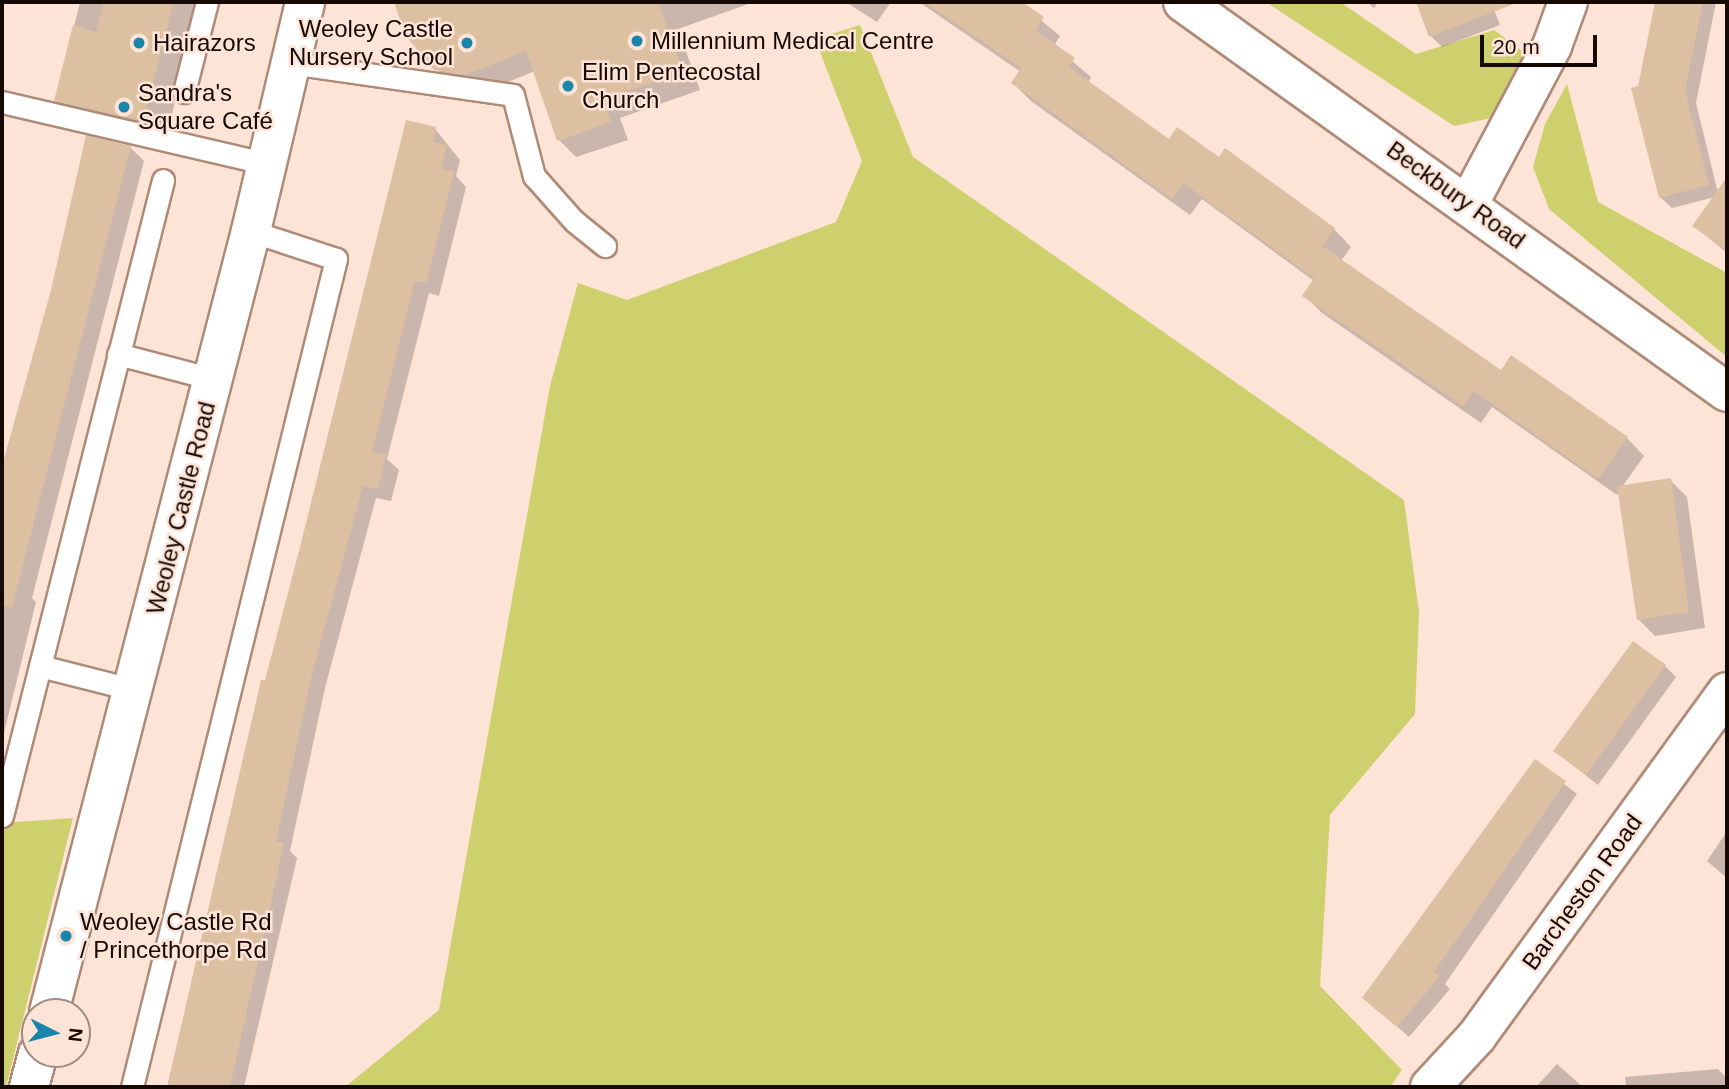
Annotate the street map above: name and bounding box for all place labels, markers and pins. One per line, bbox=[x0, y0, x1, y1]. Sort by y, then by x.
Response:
place label: Weoley Castle Nursery School bbox=[289, 15, 453, 71]
place label: Millennium Medical Centre bbox=[651, 27, 934, 55]
place label: Hairazors bbox=[153, 29, 256, 57]
marker: Millennium Medical Centre bbox=[629, 33, 645, 49]
marker: Hairazors bbox=[131, 35, 147, 51]
marker: Weoley Castle Nursery School bbox=[459, 35, 475, 51]
place label: Elim Pentecostal Church bbox=[582, 58, 761, 114]
marker: Elim Pentecostal Church bbox=[560, 78, 576, 94]
place label: Sandra's Square Café bbox=[138, 79, 273, 135]
marker: Sandra's Square Café bbox=[116, 99, 132, 115]
place label: Weoley Castle Rd / Princethorpe Rd bbox=[80, 908, 272, 964]
marker: Weoley Castle Rd / Princethorpe Rd bbox=[58, 928, 74, 944]

